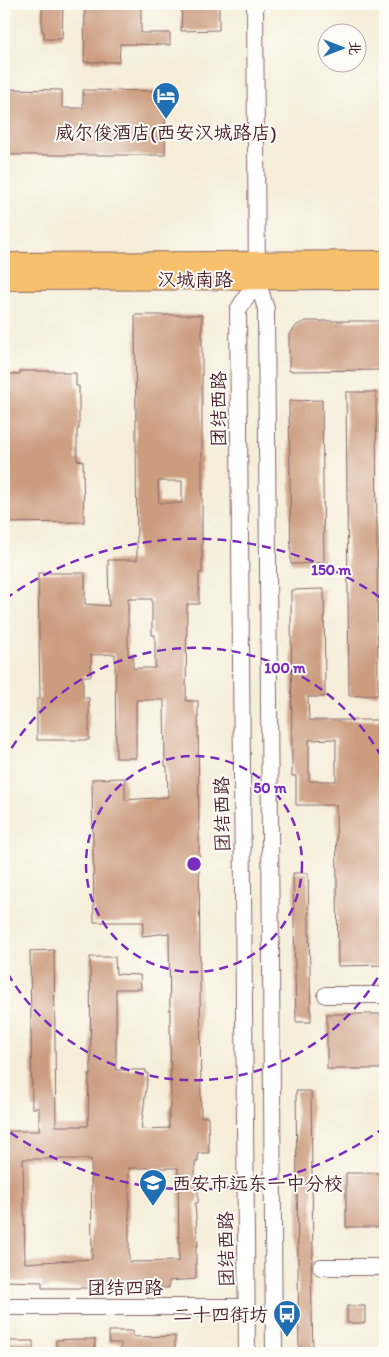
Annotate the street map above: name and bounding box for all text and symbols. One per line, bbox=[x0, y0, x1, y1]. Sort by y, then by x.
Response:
north arrow bbox=[316, 22, 366, 72]
text: 北 bbox=[346, 41, 363, 55]
hotel icon: 威尔俊酒店(西安汉城路店) bbox=[151, 81, 181, 120]
place label: 威尔俊酒店(西安汉城路店) bbox=[55, 121, 277, 144]
street label: 汉城南路 bbox=[157, 268, 233, 291]
street label: 团结西路 bbox=[207, 371, 230, 447]
text: 150 m bbox=[311, 561, 351, 579]
text: 100 m bbox=[264, 659, 306, 677]
street label: 团结西路 bbox=[210, 776, 234, 852]
text: 50 m bbox=[253, 779, 287, 797]
centre of rings bbox=[185, 855, 203, 873]
school or university icon: 西安市远东一中分校 bbox=[138, 1168, 168, 1207]
place label: 西安市远东一中分校 bbox=[172, 1172, 343, 1195]
street label: 团结西路 bbox=[214, 1211, 238, 1287]
street label: 团结四路 bbox=[87, 1276, 163, 1299]
bus stop icon: 二十四街坊 bbox=[272, 1299, 302, 1338]
place label: 二十四街坊 bbox=[173, 1303, 268, 1326]

